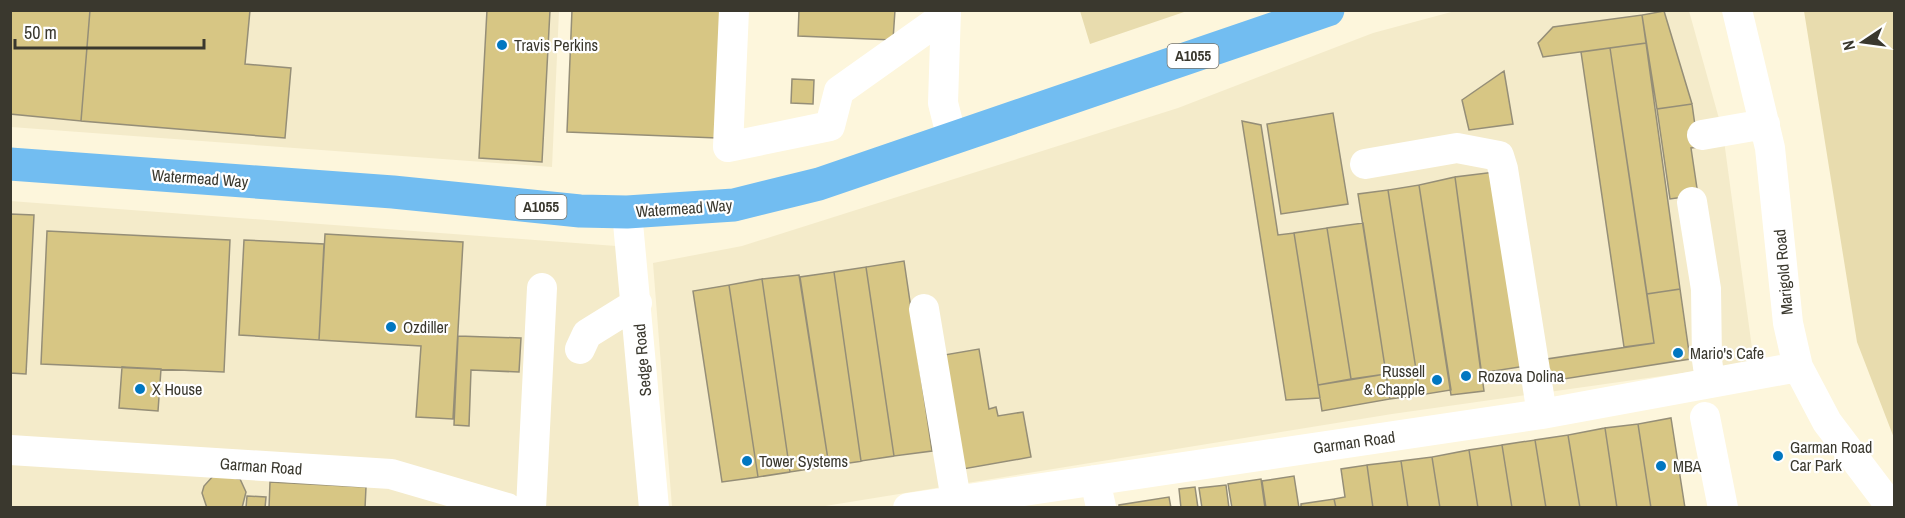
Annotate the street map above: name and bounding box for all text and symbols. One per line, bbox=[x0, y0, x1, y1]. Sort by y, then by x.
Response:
scale bar bbox=[15, 12, 204, 50]
north arrow bbox=[1833, 12, 1893, 72]
text: 50 m bbox=[24, 20, 57, 45]
place label: Travis Perkins bbox=[514, 34, 598, 56]
marker: Travis Perkins bbox=[495, 38, 509, 52]
text: N bbox=[1837, 38, 1860, 52]
road number: A1055 bbox=[1168, 44, 1218, 68]
street label: Watermead Way bbox=[151, 164, 249, 192]
street label: Watermead Way bbox=[635, 194, 733, 222]
road number: A1055 bbox=[516, 195, 566, 219]
street label: Marigold Road bbox=[1768, 228, 1798, 316]
place label: Ozdiller bbox=[403, 316, 449, 338]
marker: Ozdiller bbox=[384, 320, 398, 334]
street label: Sedge Road bbox=[628, 323, 656, 397]
place label: Mario's Cafe bbox=[1690, 342, 1764, 364]
marker: Mario's Cafe bbox=[1671, 346, 1685, 360]
place label: Russell & Chapple bbox=[1364, 360, 1425, 400]
place label: Rozova Dolina bbox=[1478, 365, 1565, 387]
marker: Rozova Dolina bbox=[1459, 369, 1473, 383]
marker: Russell & Chapple bbox=[1430, 373, 1444, 387]
place label: X House bbox=[152, 378, 202, 400]
marker: X House bbox=[133, 382, 147, 396]
street label: Garman Road bbox=[1312, 425, 1396, 459]
place label: Garman Road Car Park bbox=[1790, 436, 1872, 476]
marker: Garman Road Car Park bbox=[1771, 449, 1785, 463]
place label: Tower Systems bbox=[759, 450, 848, 472]
street label: Garman Road bbox=[219, 452, 303, 480]
marker: Tower Systems bbox=[740, 454, 754, 468]
place label: MBA bbox=[1673, 455, 1702, 477]
marker: MBA bbox=[1654, 459, 1668, 473]

